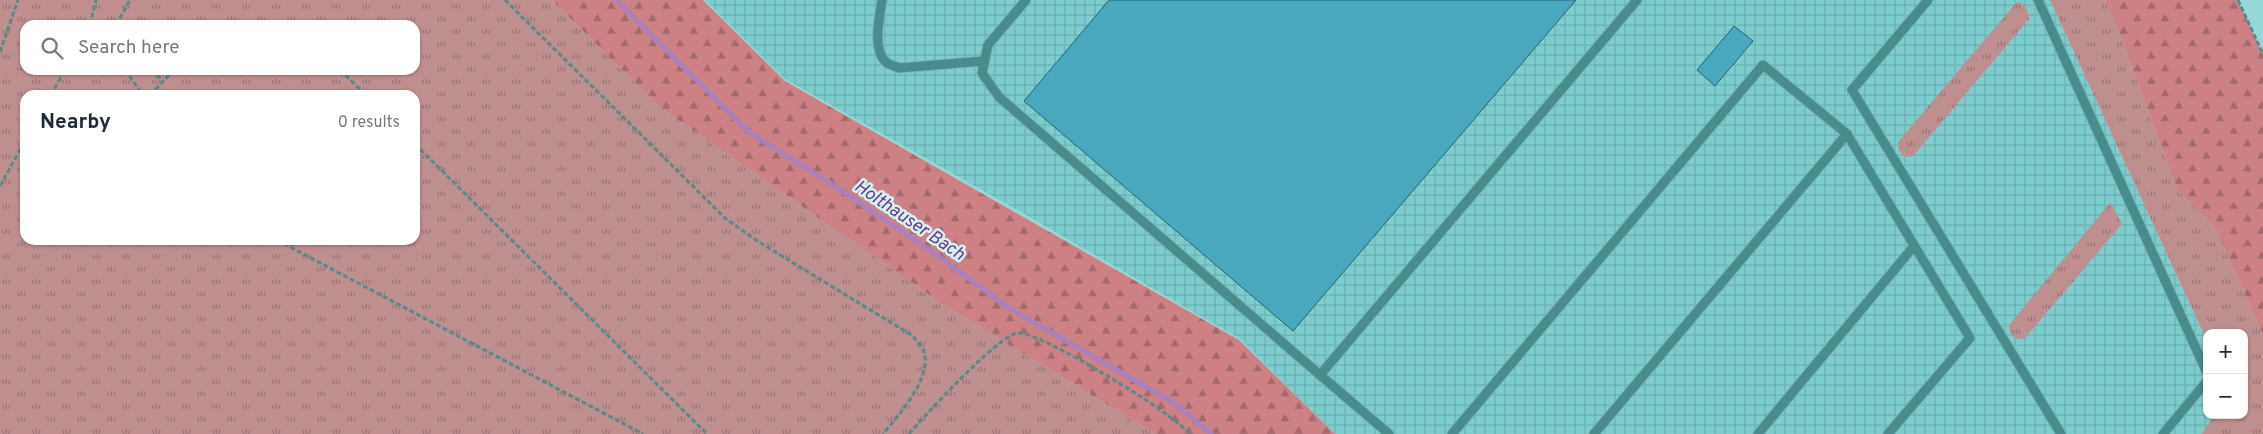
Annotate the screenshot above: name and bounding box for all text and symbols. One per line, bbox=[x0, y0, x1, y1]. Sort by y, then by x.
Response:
search box bbox=[20, 20, 420, 75]
icon: search bbox=[38, 34, 66, 62]
text: Search here bbox=[78, 36, 180, 60]
text: Nearby bbox=[40, 109, 111, 136]
text: 0 results bbox=[338, 113, 400, 133]
water label: Holthauser Bach bbox=[849, 176, 969, 267]
map controls bbox=[2203, 329, 2248, 419]
button: + bbox=[2203, 329, 2248, 374]
button: − bbox=[2203, 374, 2248, 419]

